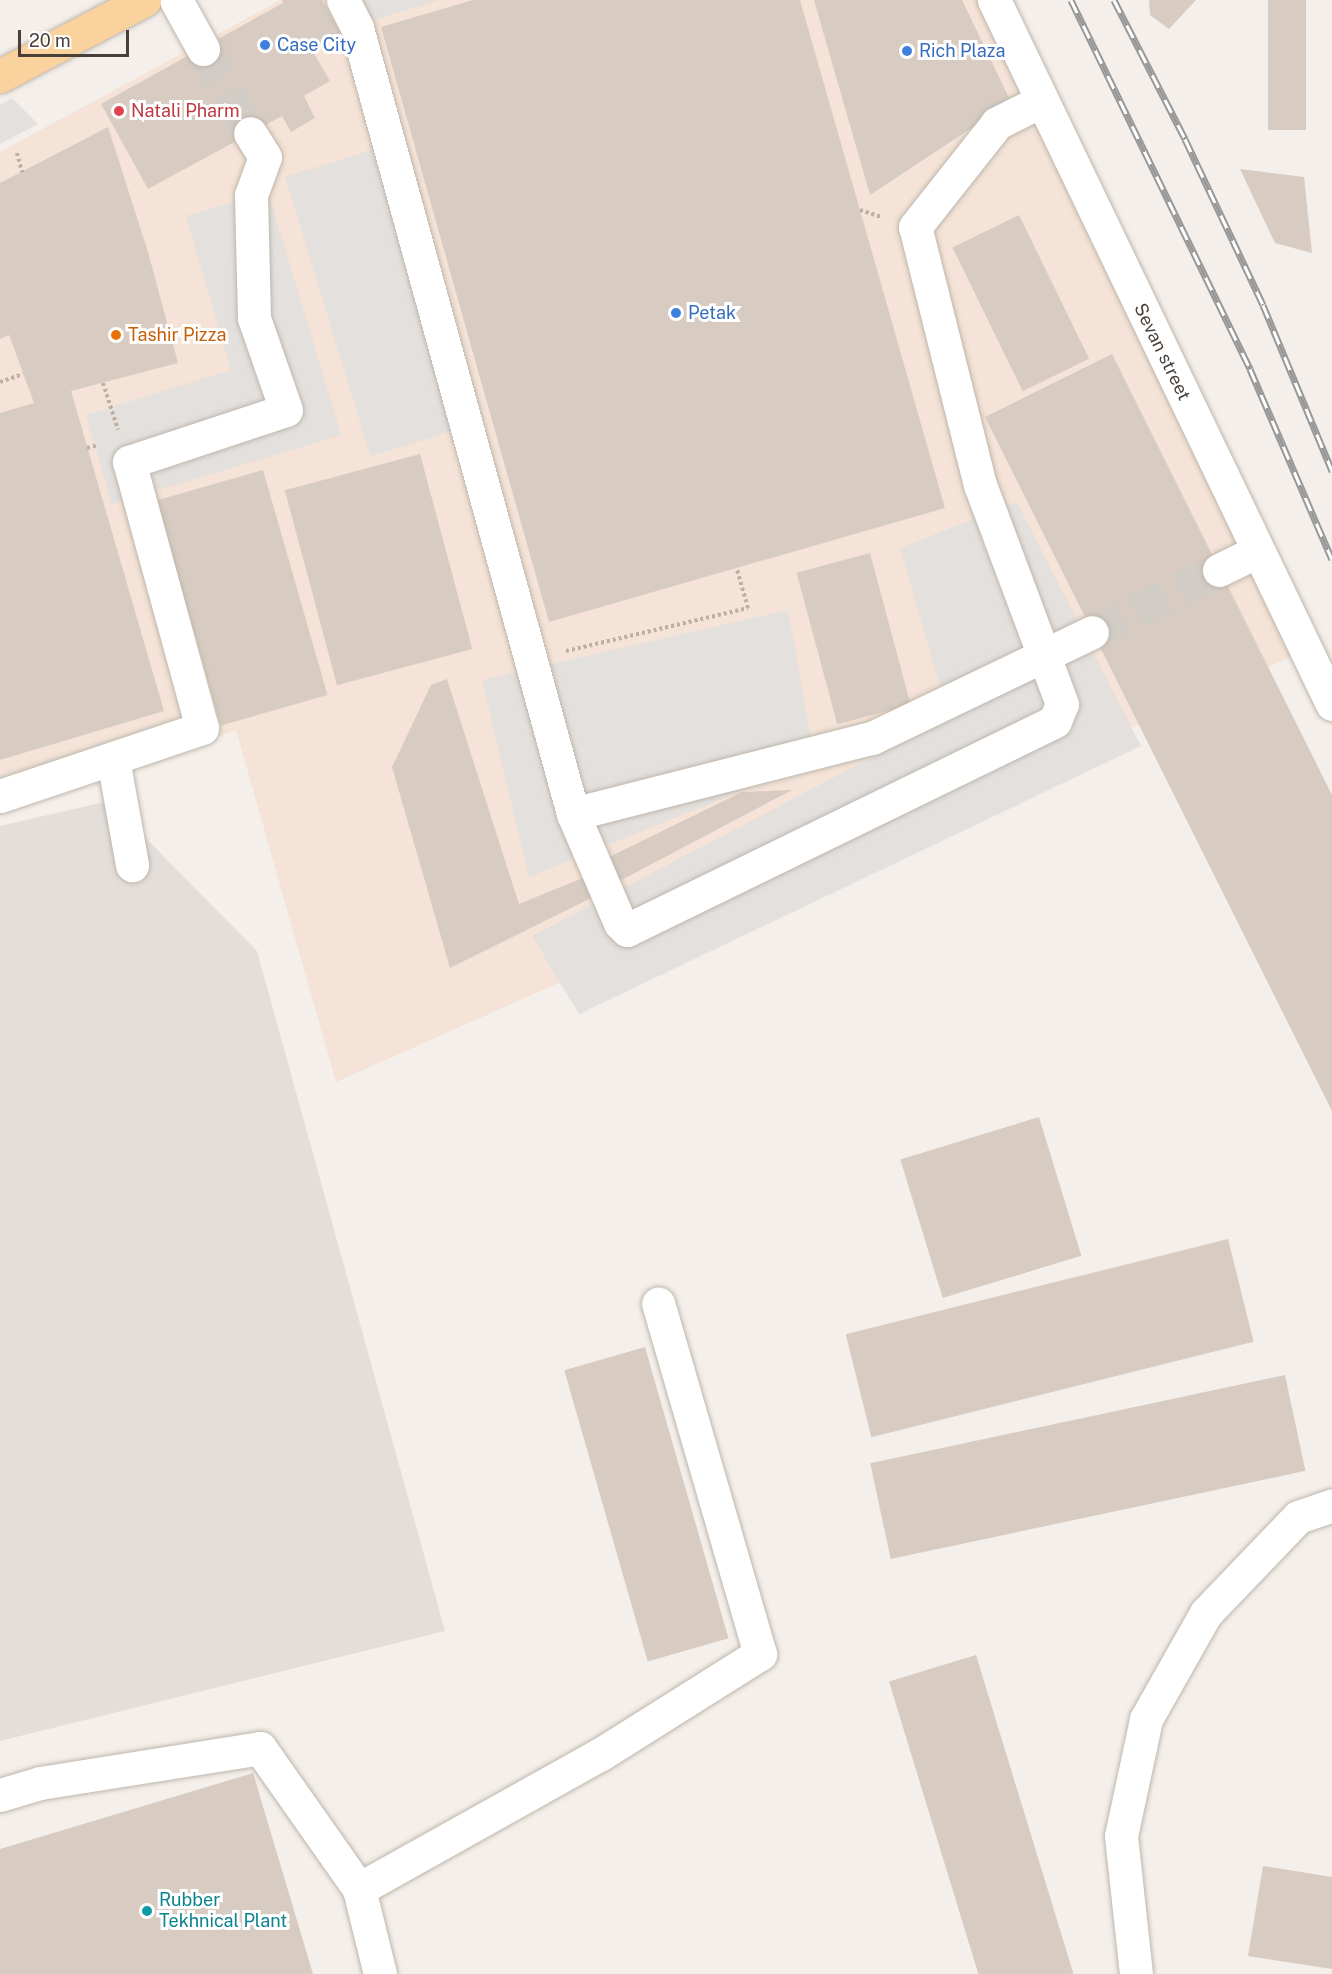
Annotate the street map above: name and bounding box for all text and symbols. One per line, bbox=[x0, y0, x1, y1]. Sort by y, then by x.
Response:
scale bar bbox=[21, 18, 132, 56]
text: 20 m bbox=[29, 30, 71, 51]
place label: Case City bbox=[277, 34, 356, 56]
marker: Case City bbox=[258, 38, 272, 52]
place label: Rich Plaza bbox=[919, 40, 1005, 62]
marker: Rich Plaza bbox=[900, 44, 914, 58]
place label: Natali Pharm bbox=[131, 100, 240, 122]
marker: Natali Pharm bbox=[112, 104, 126, 118]
street label: Sevan street bbox=[1129, 300, 1195, 404]
place label: Petak bbox=[688, 302, 736, 324]
marker: Petak bbox=[669, 306, 683, 320]
place label: Tashir Pizza bbox=[128, 324, 226, 346]
marker: Tashir Pizza bbox=[109, 328, 123, 342]
place label: Rubber Tekhnical Plant bbox=[159, 1890, 287, 1932]
marker: Rubber Tekhnical Plant bbox=[140, 1904, 154, 1918]

